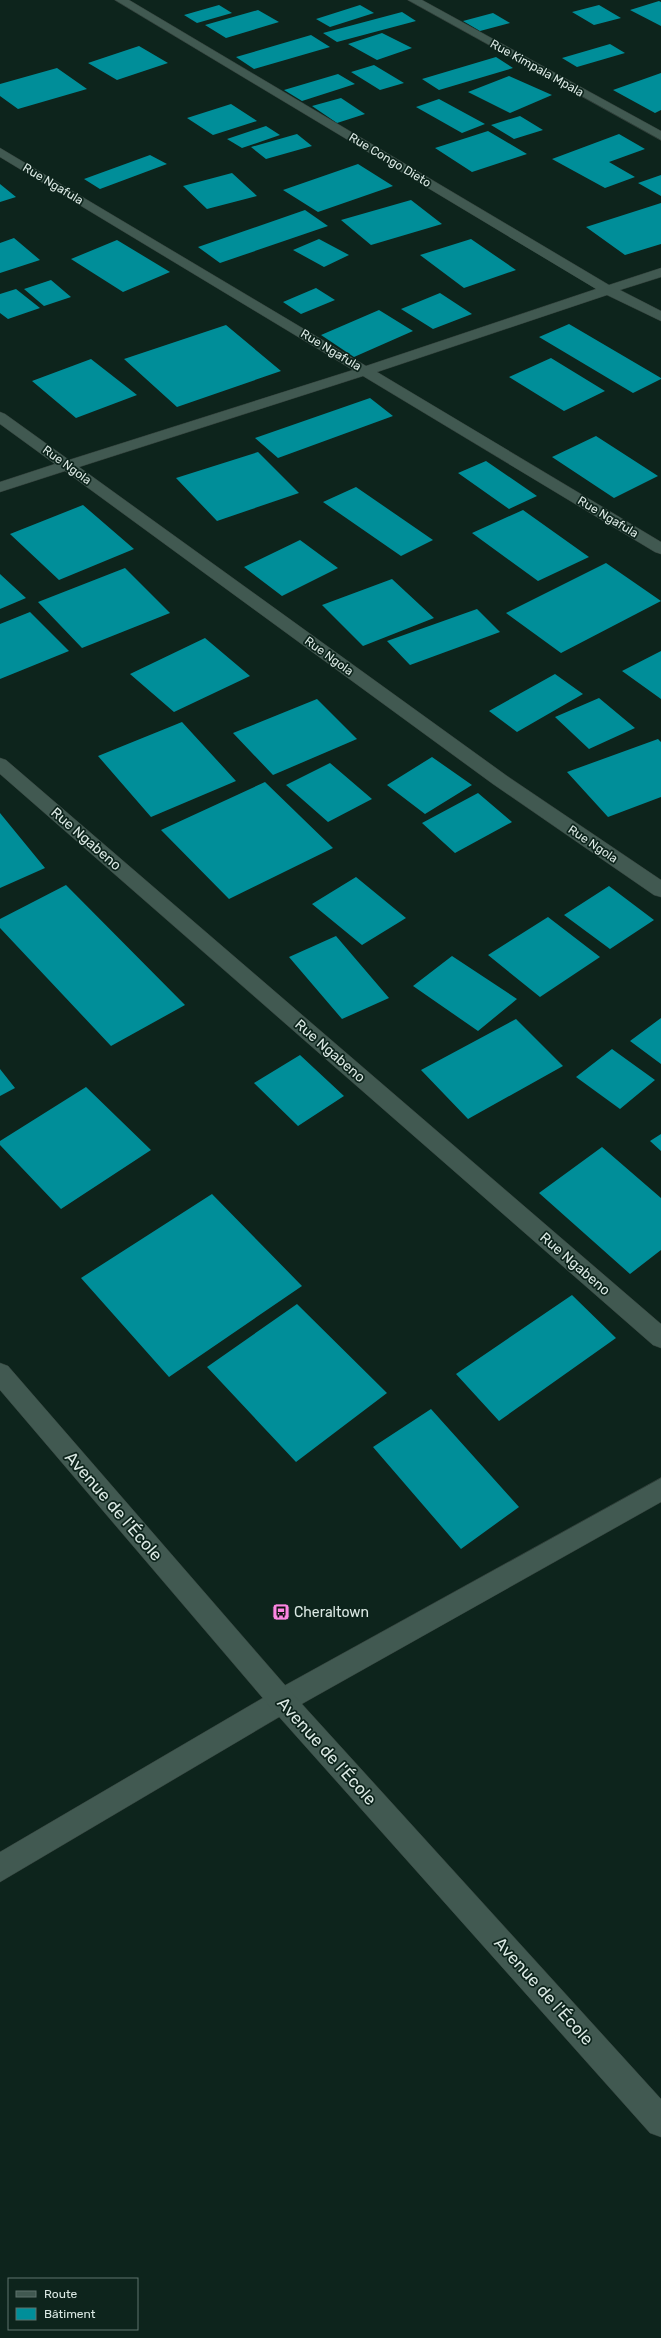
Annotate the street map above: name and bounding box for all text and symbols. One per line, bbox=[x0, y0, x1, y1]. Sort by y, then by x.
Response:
street label: Rue Kimpala Mpala bbox=[488, 37, 586, 99]
street label: Rue Congo Dieto bbox=[346, 130, 434, 190]
street label: Rue Ngafula bbox=[20, 160, 86, 208]
street label: Rue Ngafula bbox=[298, 326, 364, 374]
street label: Rue Ngola bbox=[40, 443, 94, 487]
street label: Rue Ngafula bbox=[575, 493, 641, 541]
street label: Rue Ngola bbox=[302, 634, 356, 678]
street label: Rue Ngabeno bbox=[47, 804, 125, 874]
street label: Rue Ngola bbox=[566, 822, 620, 866]
street label: Rue Ngabeno bbox=[291, 1016, 369, 1086]
street label: Rue Ngabeno bbox=[536, 1229, 614, 1299]
street label: Avenue de l'École bbox=[61, 1447, 167, 1565]
bus stop icon: Cheraltown bbox=[271, 1602, 291, 1622]
place label: Cheraltown bbox=[294, 1604, 369, 1621]
street label: Avenue de l'École bbox=[273, 1693, 381, 1809]
street label: Avenue de l'École bbox=[490, 1933, 598, 2049]
legend bbox=[8, 2278, 138, 2330]
text: Route bbox=[44, 2287, 78, 2301]
text: Bâtiment bbox=[44, 2307, 96, 2321]

